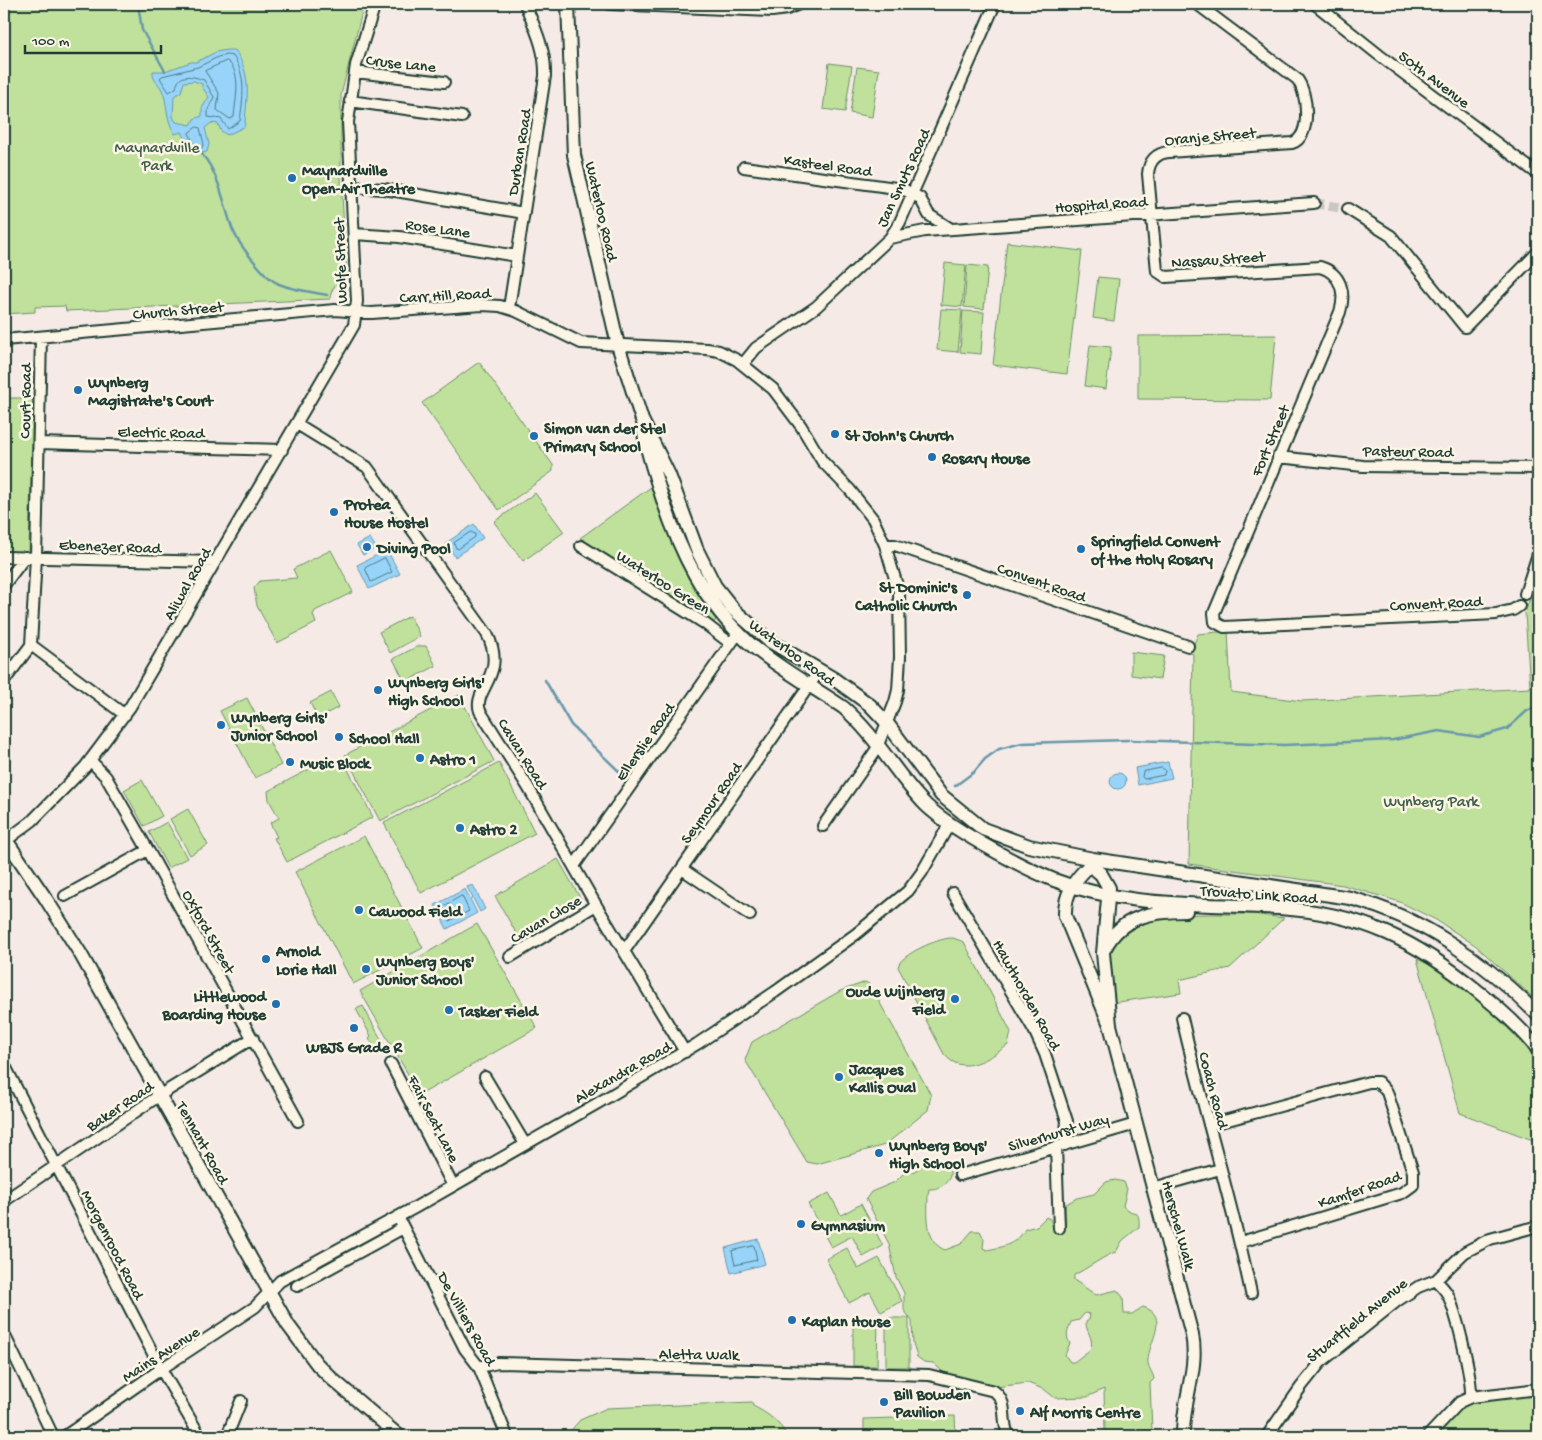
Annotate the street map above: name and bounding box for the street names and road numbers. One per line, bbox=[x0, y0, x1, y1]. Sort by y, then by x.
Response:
street label: 50th Avenue bbox=[1393, 48, 1473, 114]
street label: Cruse Lane bbox=[365, 52, 437, 79]
street label: Durban Road bbox=[505, 106, 538, 198]
street label: Jan Smuts Road bbox=[874, 125, 937, 231]
street label: Oranje Street bbox=[1164, 125, 1258, 152]
street label: Kasteel Road bbox=[782, 152, 874, 183]
street label: Waterloo Road bbox=[579, 160, 621, 265]
street label: Hospital Road bbox=[1055, 194, 1150, 219]
street label: Wolfe Street bbox=[331, 217, 353, 304]
street label: Rose Lane bbox=[404, 217, 472, 245]
street label: Nassau Street bbox=[1171, 249, 1267, 274]
street label: Carr Hill Road bbox=[399, 286, 493, 309]
street label: Church Street bbox=[132, 299, 226, 326]
street label: Court Road bbox=[17, 362, 38, 439]
street label: Fort Street bbox=[1248, 402, 1296, 481]
street label: Electric Road bbox=[117, 424, 206, 445]
street label: Pasteur Road bbox=[1362, 443, 1455, 464]
street label: Ebenezer Road bbox=[58, 537, 163, 560]
street label: Aliwal Road bbox=[161, 544, 218, 624]
street label: Waterloo Green bbox=[612, 548, 713, 621]
street label: Convent Road bbox=[994, 560, 1089, 609]
street label: Convent Road bbox=[1389, 593, 1485, 617]
street label: Waterloo Road bbox=[744, 616, 839, 692]
street label: Ellerslie Road bbox=[613, 699, 682, 786]
street label: Cavan Road bbox=[492, 716, 551, 795]
street label: Seymour Road bbox=[678, 758, 749, 848]
street label: Trovato Link Road bbox=[1198, 883, 1320, 910]
street label: Oxford Street bbox=[176, 888, 238, 979]
street label: Cavan Close bbox=[508, 892, 586, 950]
street label: Hawthorden Road bbox=[987, 937, 1064, 1056]
street label: Alexandra Road bbox=[572, 1038, 677, 1109]
street label: Coach Road bbox=[1192, 1050, 1231, 1133]
street label: Fair Seat Lane bbox=[401, 1072, 462, 1167]
street label: Baker Road bbox=[83, 1078, 159, 1138]
street label: Tennant Road bbox=[170, 1098, 232, 1190]
street label: Silverhurst Way bbox=[1006, 1111, 1112, 1158]
street label: Kamfer Road bbox=[1316, 1168, 1406, 1214]
street label: Herschel Walk bbox=[1156, 1179, 1198, 1274]
street label: Morgenrood Road bbox=[75, 1188, 147, 1305]
street label: De Villiers Road bbox=[431, 1269, 499, 1371]
street label: Stuartfield Avenue bbox=[1304, 1275, 1413, 1368]
street label: Mains Avenue bbox=[119, 1323, 205, 1388]
street label: Aletta Walk bbox=[659, 1346, 741, 1367]

